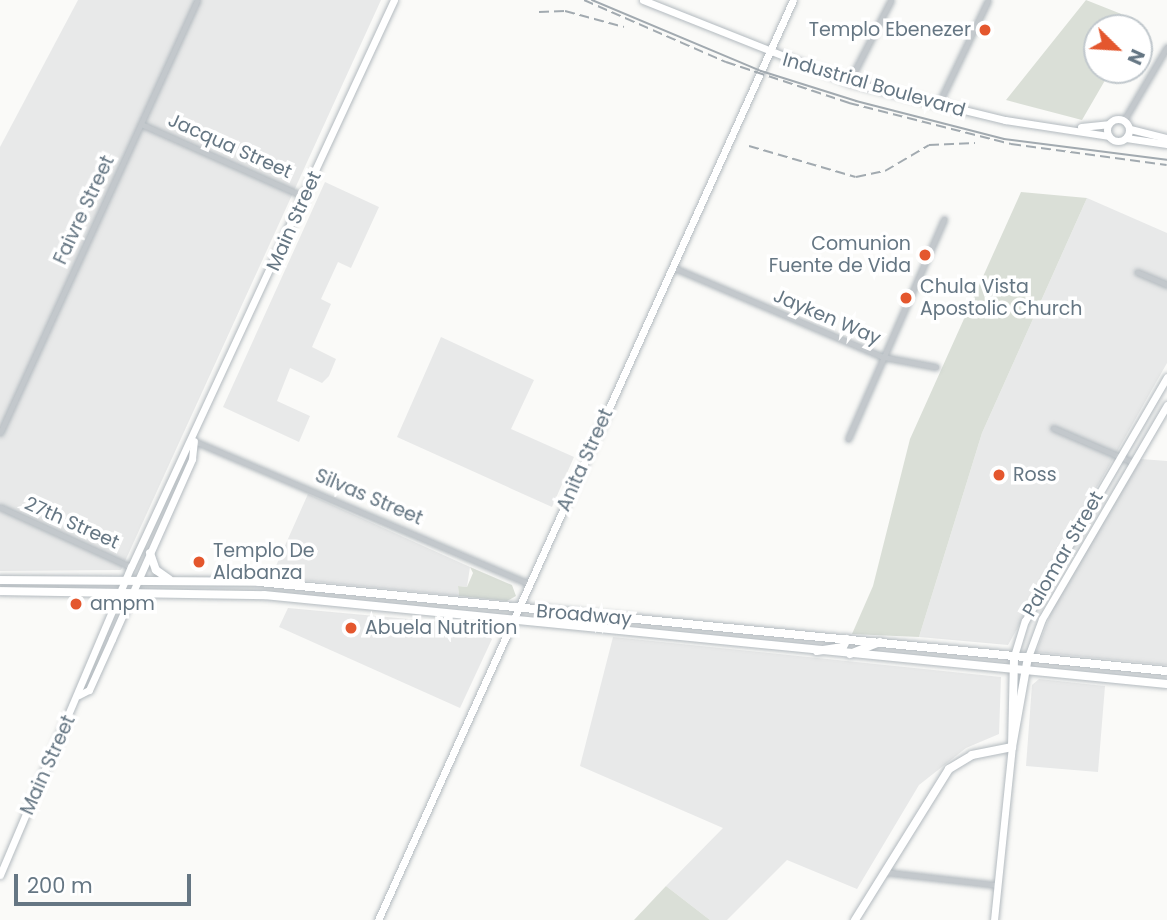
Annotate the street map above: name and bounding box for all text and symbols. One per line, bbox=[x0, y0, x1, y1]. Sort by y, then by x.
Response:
north arrow bbox=[1083, 14, 1153, 84]
place label: Templo Ebenezer bbox=[809, 19, 971, 41]
marker: Templo Ebenezer bbox=[977, 22, 993, 38]
text: N bbox=[1121, 45, 1151, 69]
street label: Industrial Boulevard bbox=[780, 48, 968, 122]
street label: Jacqua Street bbox=[165, 109, 295, 183]
street label: Faivre Street bbox=[49, 152, 119, 268]
street label: Main Street bbox=[262, 168, 326, 274]
place label: Comunion Fuente de Vida bbox=[769, 233, 911, 277]
marker: Comunion Fuente de Vida bbox=[917, 247, 933, 263]
place label: Chula Vista Apostolic Church bbox=[920, 276, 1083, 320]
street label: Jayken Way bbox=[770, 284, 884, 350]
marker: Chula Vista Apostolic Church bbox=[898, 290, 914, 306]
street label: Anita Street bbox=[552, 405, 618, 515]
street label: Silvas Street bbox=[312, 464, 426, 530]
place label: Ross bbox=[1013, 464, 1057, 486]
marker: Ross bbox=[991, 467, 1007, 483]
street label: Palomar Street bbox=[1018, 487, 1108, 621]
street label: 27th Street bbox=[21, 492, 123, 554]
place label: Templo De Alabanza bbox=[213, 540, 315, 584]
marker: Templo De Alabanza bbox=[191, 554, 207, 570]
place label: ampm bbox=[90, 593, 155, 615]
marker: ampm bbox=[68, 596, 84, 612]
street label: Broadway bbox=[535, 599, 633, 631]
place label: Abuela Nutrition bbox=[365, 617, 517, 639]
marker: Abuela Nutrition bbox=[343, 620, 359, 636]
street label: Main Street bbox=[16, 712, 80, 818]
scale bar bbox=[18, 860, 194, 904]
text: 200 m bbox=[27, 871, 93, 900]

